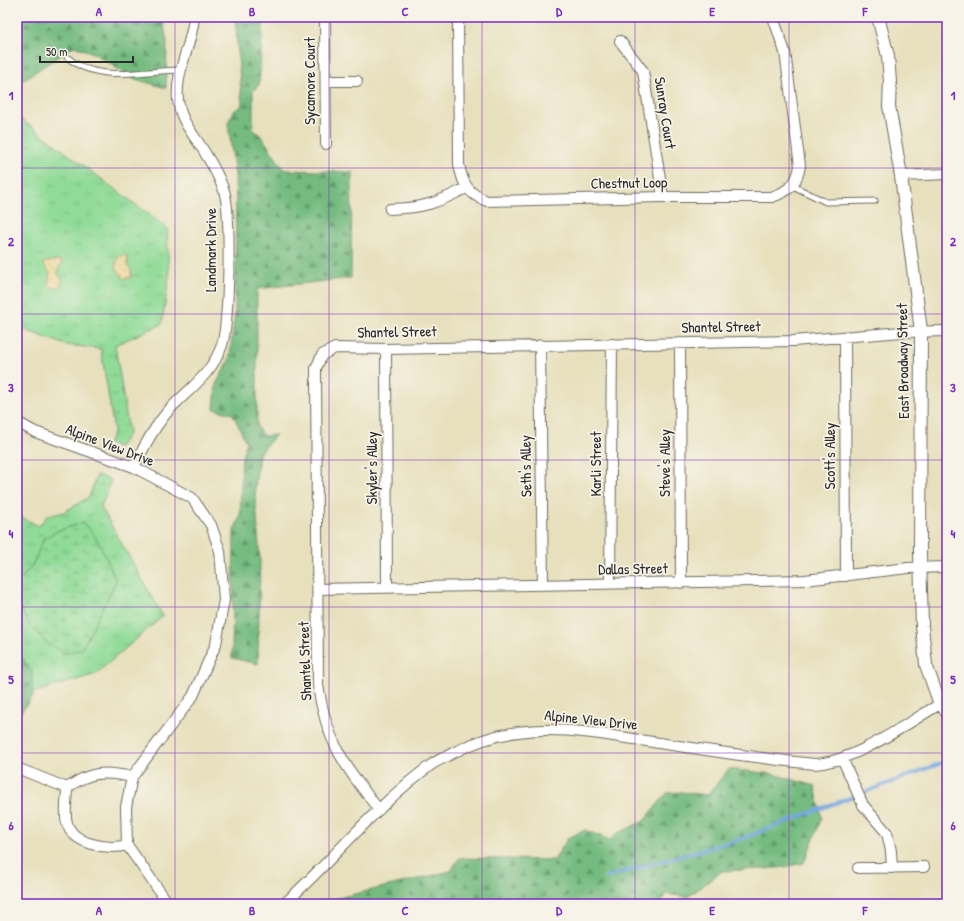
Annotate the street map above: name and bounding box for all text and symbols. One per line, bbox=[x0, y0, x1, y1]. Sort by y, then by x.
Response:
text: A bbox=[96, 2, 103, 20]
text: B bbox=[249, 2, 256, 20]
text: C bbox=[401, 2, 409, 20]
text: D bbox=[556, 2, 563, 20]
text: E bbox=[709, 2, 715, 20]
text: F bbox=[862, 2, 869, 20]
street label: Sycamore Court bbox=[299, 36, 320, 125]
scale bar bbox=[40, 38, 133, 64]
text: 50 m bbox=[46, 43, 67, 60]
street label: Sunray Court bbox=[649, 76, 682, 151]
text: 1 bbox=[9, 86, 14, 104]
text: 1 bbox=[951, 86, 956, 104]
street label: Chestnut Loop bbox=[590, 171, 668, 194]
street label: Landmark Drive bbox=[200, 208, 221, 292]
text: 2 bbox=[8, 232, 15, 250]
text: 2 bbox=[950, 232, 957, 250]
street label: East Broadway Street bbox=[891, 302, 914, 419]
street label: Shantel Street bbox=[681, 315, 762, 338]
street label: Shantel Street bbox=[357, 320, 438, 343]
text: 3 bbox=[8, 378, 14, 396]
text: 3 bbox=[950, 378, 956, 396]
street label: Alpine View Drive bbox=[63, 418, 158, 471]
street label: Scott's Alley bbox=[819, 423, 840, 489]
street label: Steve's Alley bbox=[654, 429, 675, 497]
street label: Karli Street bbox=[585, 431, 606, 497]
street label: Skyler's Alley bbox=[361, 432, 382, 504]
street label: Seth's Alley bbox=[514, 435, 537, 497]
text: 4 bbox=[9, 524, 14, 542]
text: 4 bbox=[951, 524, 956, 542]
street label: Dallas Street bbox=[598, 557, 669, 580]
street label: Shantel Street bbox=[293, 620, 316, 701]
text: 5 bbox=[8, 670, 14, 688]
text: 5 bbox=[950, 670, 956, 688]
street label: Alpine View Drive bbox=[543, 704, 639, 735]
text: 6 bbox=[8, 816, 14, 834]
text: 6 bbox=[950, 816, 956, 834]
text: A bbox=[96, 901, 103, 919]
text: B bbox=[249, 901, 256, 919]
text: C bbox=[401, 901, 409, 919]
text: D bbox=[556, 901, 563, 919]
text: E bbox=[709, 901, 715, 919]
text: F bbox=[862, 901, 869, 919]

